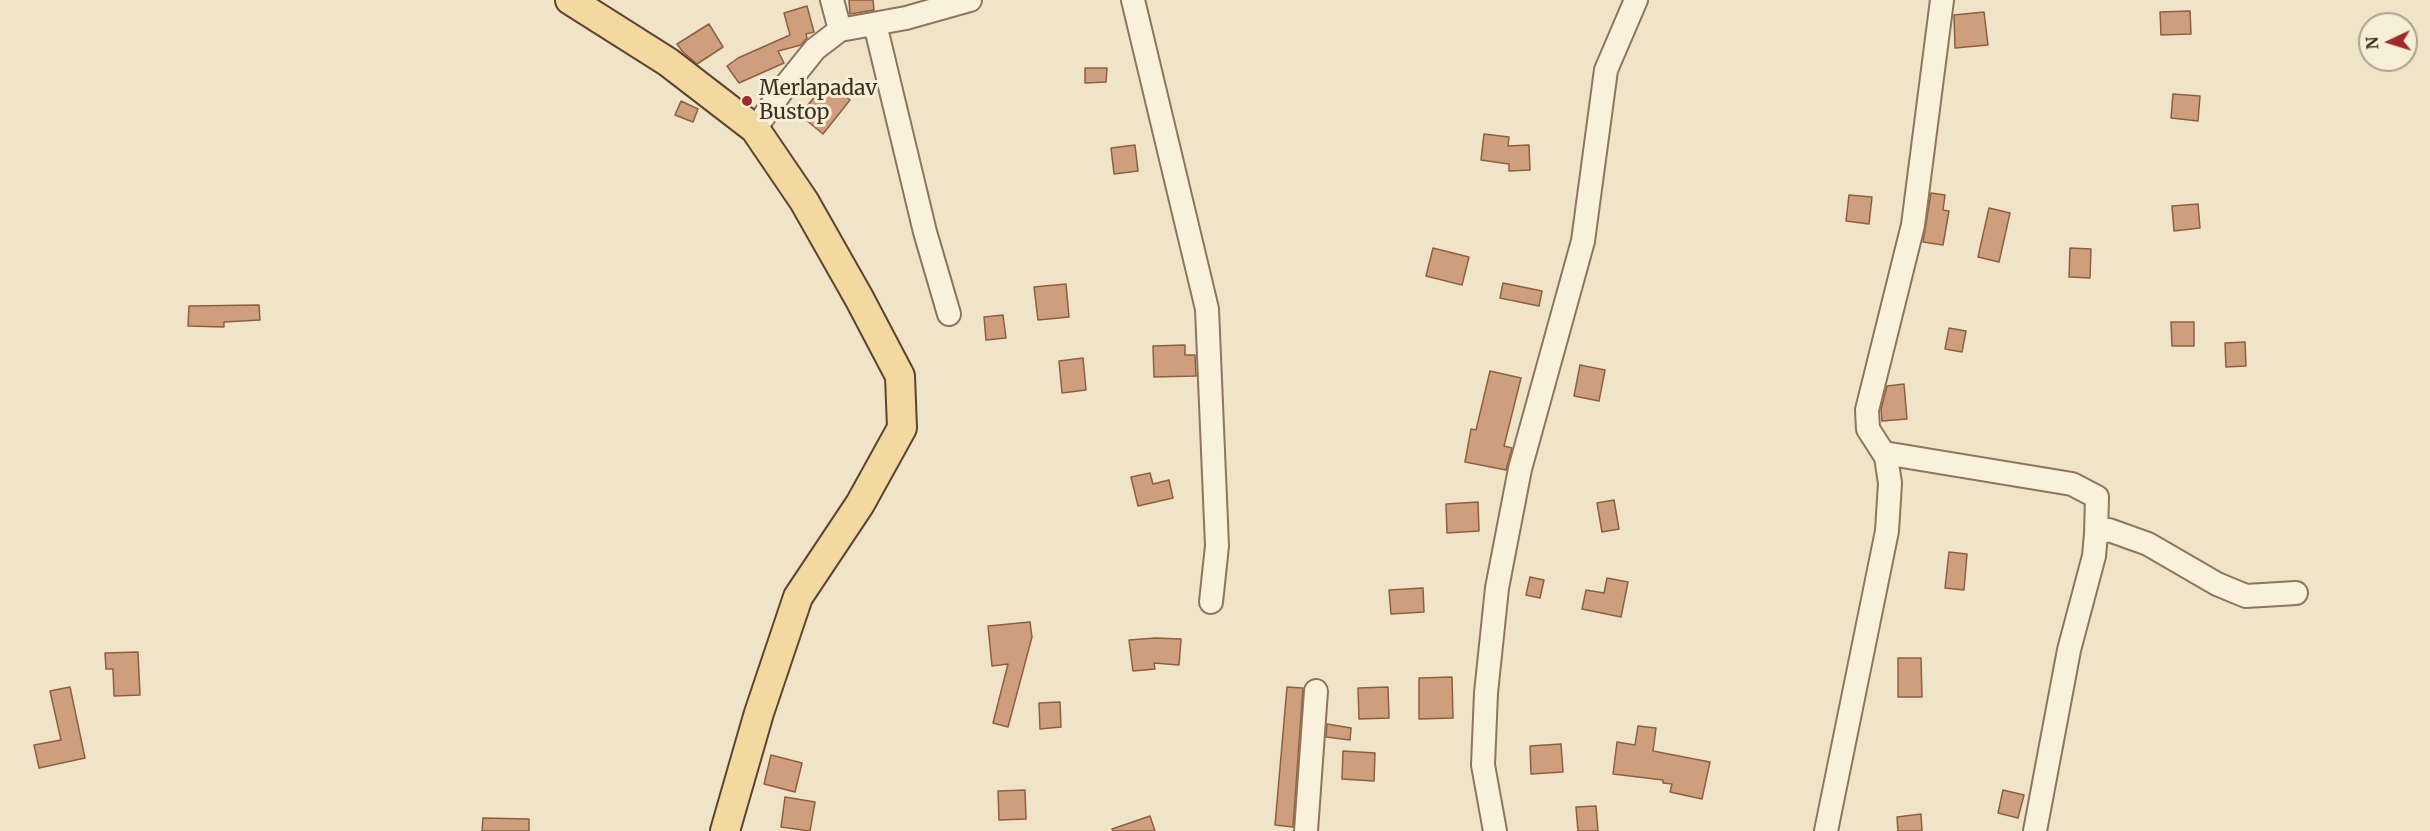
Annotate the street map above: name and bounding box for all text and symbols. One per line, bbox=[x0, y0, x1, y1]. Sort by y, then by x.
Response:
north arrow bbox=[2358, 12, 2418, 72]
text: N bbox=[2362, 36, 2382, 50]
place label: Merlapadav Bustop bbox=[759, 76, 877, 126]
marker: Merlapadav Bustop bbox=[740, 94, 754, 108]

